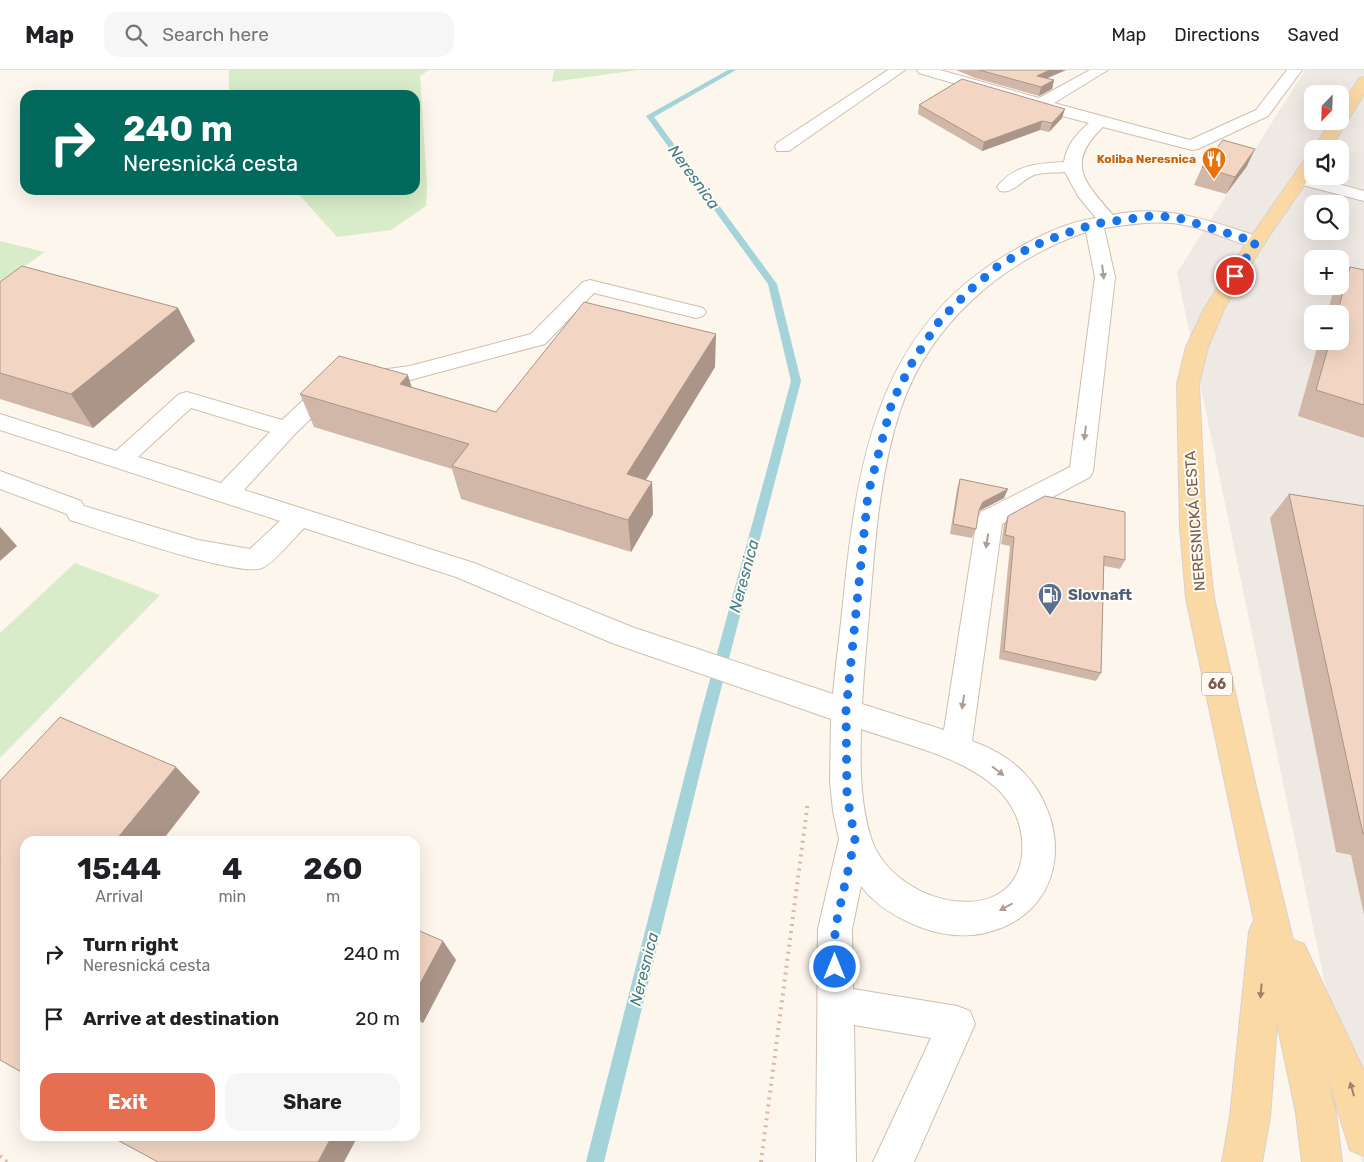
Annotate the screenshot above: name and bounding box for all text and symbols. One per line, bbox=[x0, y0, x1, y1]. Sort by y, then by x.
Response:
search box bbox=[104, 12, 454, 57]
text: Map bbox=[25, 21, 74, 49]
icon: search bbox=[122, 21, 150, 49]
text: Search here bbox=[162, 23, 269, 46]
text: Map bbox=[1111, 24, 1146, 46]
text: Directions bbox=[1174, 24, 1260, 46]
text: Saved bbox=[1288, 24, 1339, 46]
north arrow bbox=[1304, 85, 1349, 130]
map controls bbox=[1304, 85, 1349, 350]
text: 240 m bbox=[123, 108, 233, 150]
icon: right bbox=[40, 110, 105, 175]
button: sound bbox=[1304, 140, 1349, 185]
water label: Neresnica bbox=[664, 141, 724, 213]
restaurant icon: Koliba Neresnica bbox=[1201, 146, 1227, 180]
text: Neresnická cesta bbox=[123, 150, 298, 177]
place label: Koliba Neresnica bbox=[1097, 152, 1196, 166]
button: search bbox=[1304, 195, 1349, 240]
button: + bbox=[1304, 250, 1349, 295]
pin bbox=[1214, 255, 1256, 297]
icon: arrive bbox=[1221, 262, 1249, 290]
one-way arrow bbox=[1099, 265, 1107, 281]
button: − bbox=[1304, 305, 1349, 350]
one-way arrow bbox=[1081, 426, 1089, 442]
street label: NERESNICKÁ CESTA bbox=[1181, 450, 1209, 592]
one-way arrow bbox=[982, 533, 990, 549]
water label: Neresnica bbox=[725, 537, 763, 615]
fuel station icon: Slovnaft bbox=[1037, 582, 1063, 616]
place label: Slovnaft bbox=[1068, 586, 1132, 604]
road number: 66 bbox=[1202, 672, 1232, 696]
one-way arrow bbox=[958, 694, 966, 710]
one-way arrow bbox=[991, 766, 1004, 777]
text: 15:44 bbox=[77, 851, 161, 887]
text: 4 bbox=[222, 851, 243, 887]
text: 260 bbox=[303, 851, 363, 887]
text: Arrival bbox=[95, 887, 143, 906]
text: min bbox=[218, 887, 246, 906]
text: m bbox=[326, 887, 340, 906]
one-way arrow bbox=[999, 903, 1013, 912]
water label: Neresnica bbox=[626, 930, 662, 1008]
text: Turn right bbox=[83, 933, 178, 956]
icon: right bbox=[40, 940, 68, 968]
position arrow bbox=[808, 940, 860, 992]
text: 240 m bbox=[344, 942, 400, 965]
text: Neresnická cesta bbox=[83, 956, 210, 975]
one-way arrow bbox=[1257, 984, 1265, 1000]
icon: arrive bbox=[40, 1005, 68, 1033]
text: Arrive at destination bbox=[83, 1007, 279, 1030]
text: 20 m bbox=[355, 1007, 400, 1030]
button: Exit bbox=[40, 1073, 215, 1131]
button: Share bbox=[225, 1073, 400, 1131]
one-way arrow bbox=[1347, 1082, 1355, 1097]

